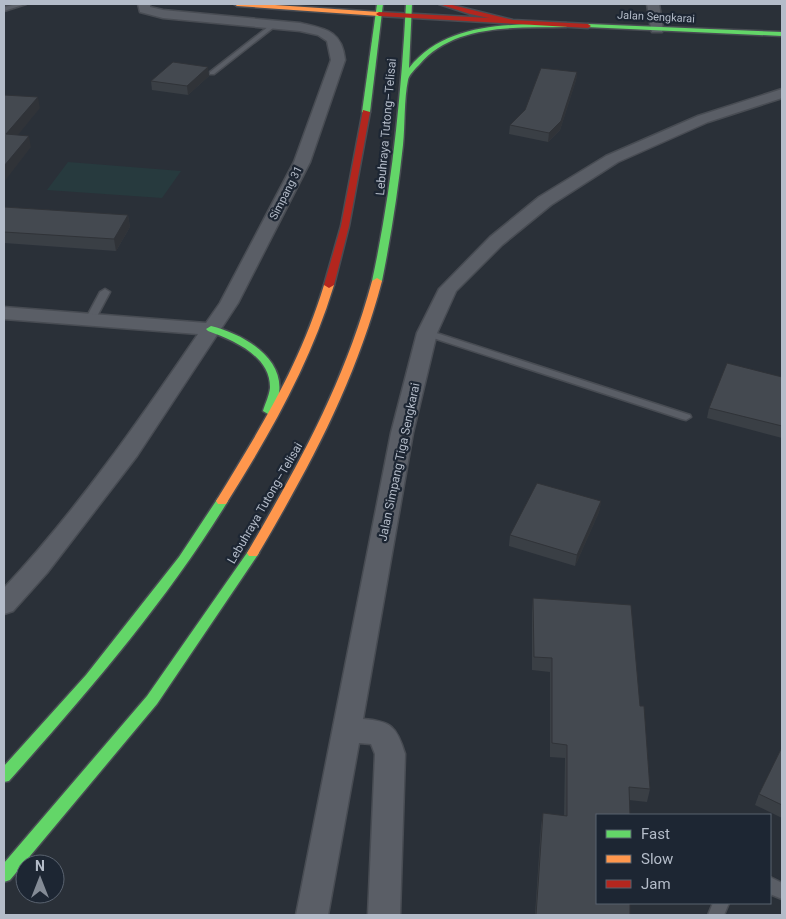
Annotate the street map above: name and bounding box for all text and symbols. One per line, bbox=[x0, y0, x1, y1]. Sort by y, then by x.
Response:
street label: Jalan Sengkarai bbox=[617, 8, 695, 26]
street label: Lebuhraya Tutong–Telisai bbox=[373, 58, 399, 196]
street label: Simpang 31 bbox=[267, 164, 305, 222]
street label: Jalan Simpang Tiga Sengkarai bbox=[375, 382, 423, 542]
street label: Lebuhraya Tutong–Telisai bbox=[225, 440, 305, 566]
legend bbox=[596, 814, 771, 904]
text: Fast bbox=[641, 825, 670, 843]
text: Slow bbox=[641, 850, 673, 868]
north arrow bbox=[15, 854, 65, 904]
text: N bbox=[35, 858, 45, 874]
text: Jam bbox=[641, 875, 671, 893]

